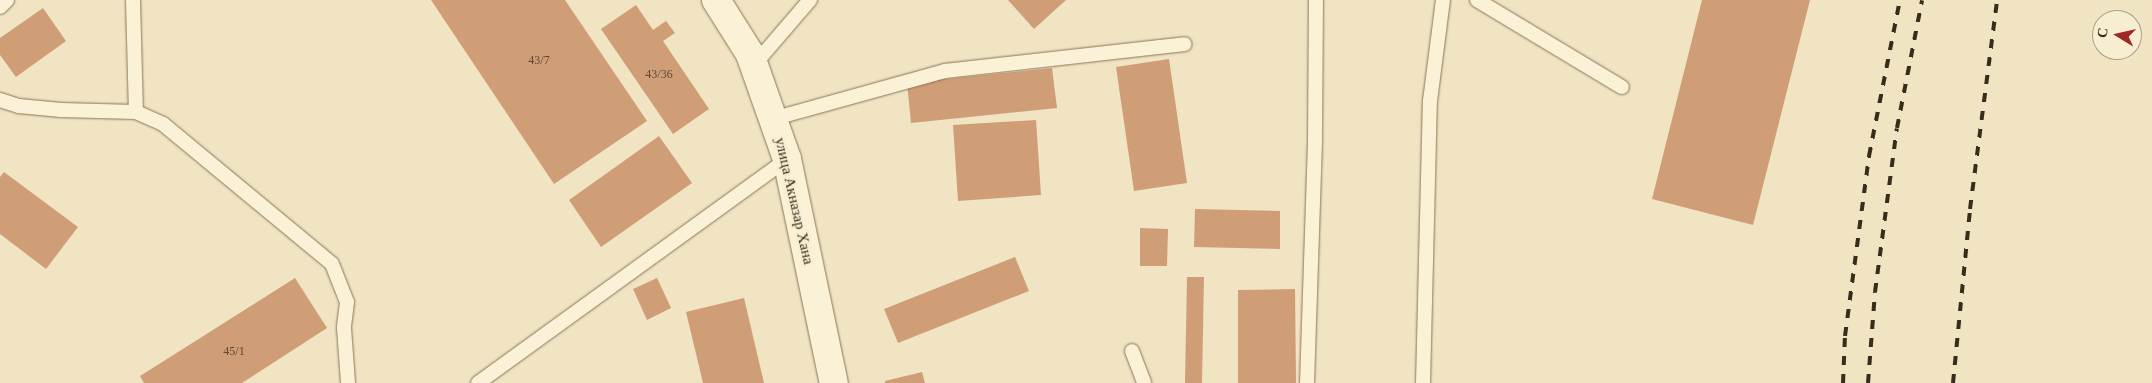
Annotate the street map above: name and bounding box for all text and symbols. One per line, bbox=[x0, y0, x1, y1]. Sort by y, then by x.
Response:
north arrow bbox=[2092, 10, 2142, 60]
text: С bbox=[2094, 27, 2111, 39]
house number: 43/7 bbox=[528, 54, 550, 68]
house number: 43/36 bbox=[645, 68, 673, 82]
street label: улица Акназар Хана bbox=[771, 136, 817, 266]
house number: 45/1 bbox=[223, 345, 245, 359]

